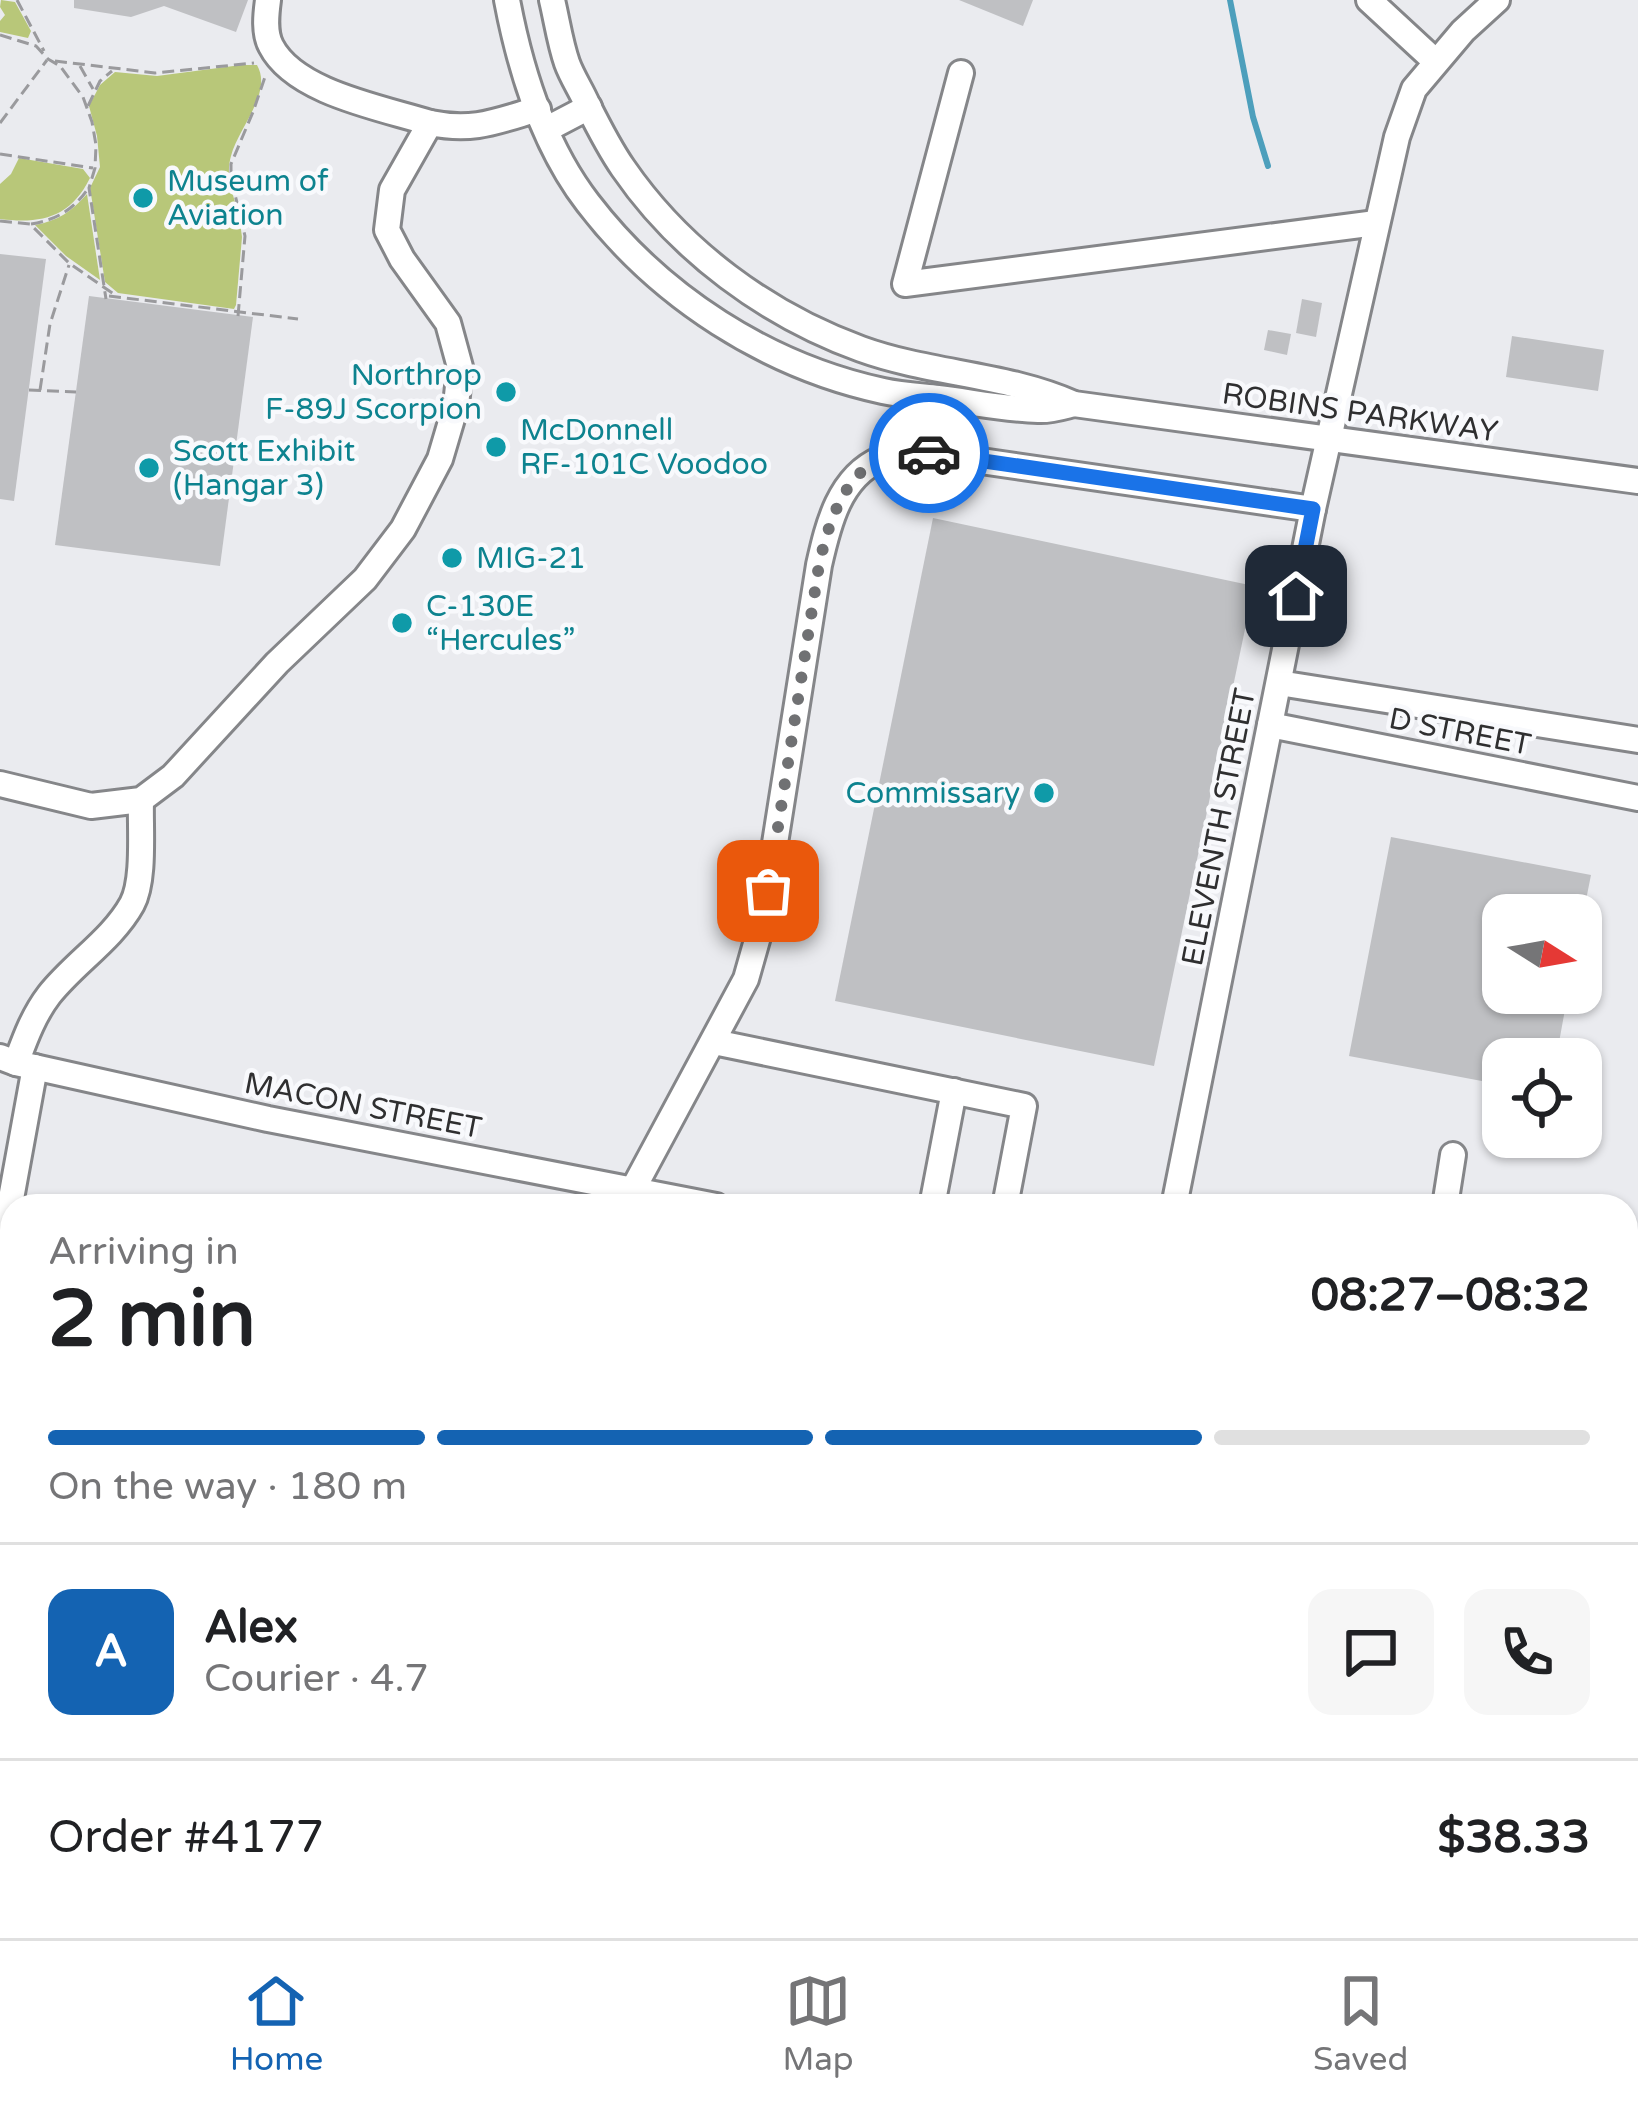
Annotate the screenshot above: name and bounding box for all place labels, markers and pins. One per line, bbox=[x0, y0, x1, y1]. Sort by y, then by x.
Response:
place label: Museum of Aviation bbox=[167, 163, 329, 234]
marker: Museum of Aviation bbox=[130, 185, 156, 211]
place label: Northrop F-89J Scorpion bbox=[265, 357, 482, 428]
marker: Northrop F-89J Scorpion bbox=[493, 379, 519, 405]
place label: McDonnell RF-101C Voodoo bbox=[520, 412, 768, 483]
place label: Scott Exhibit (Hangar 3) bbox=[173, 433, 355, 504]
marker: McDonnell RF-101C Voodoo bbox=[483, 434, 509, 460]
marker: Scott Exhibit (Hangar 3) bbox=[136, 455, 162, 481]
place label: MIG-21 bbox=[476, 540, 586, 577]
marker: MIG-21 bbox=[439, 545, 465, 571]
pin bbox=[1245, 545, 1347, 647]
place label: C-130E “Hercules” bbox=[426, 588, 575, 659]
marker: C-130E “Hercules” bbox=[389, 610, 415, 636]
place label: Commissary bbox=[846, 775, 1020, 812]
marker: Commissary bbox=[1031, 780, 1057, 806]
pin bbox=[717, 840, 819, 942]

